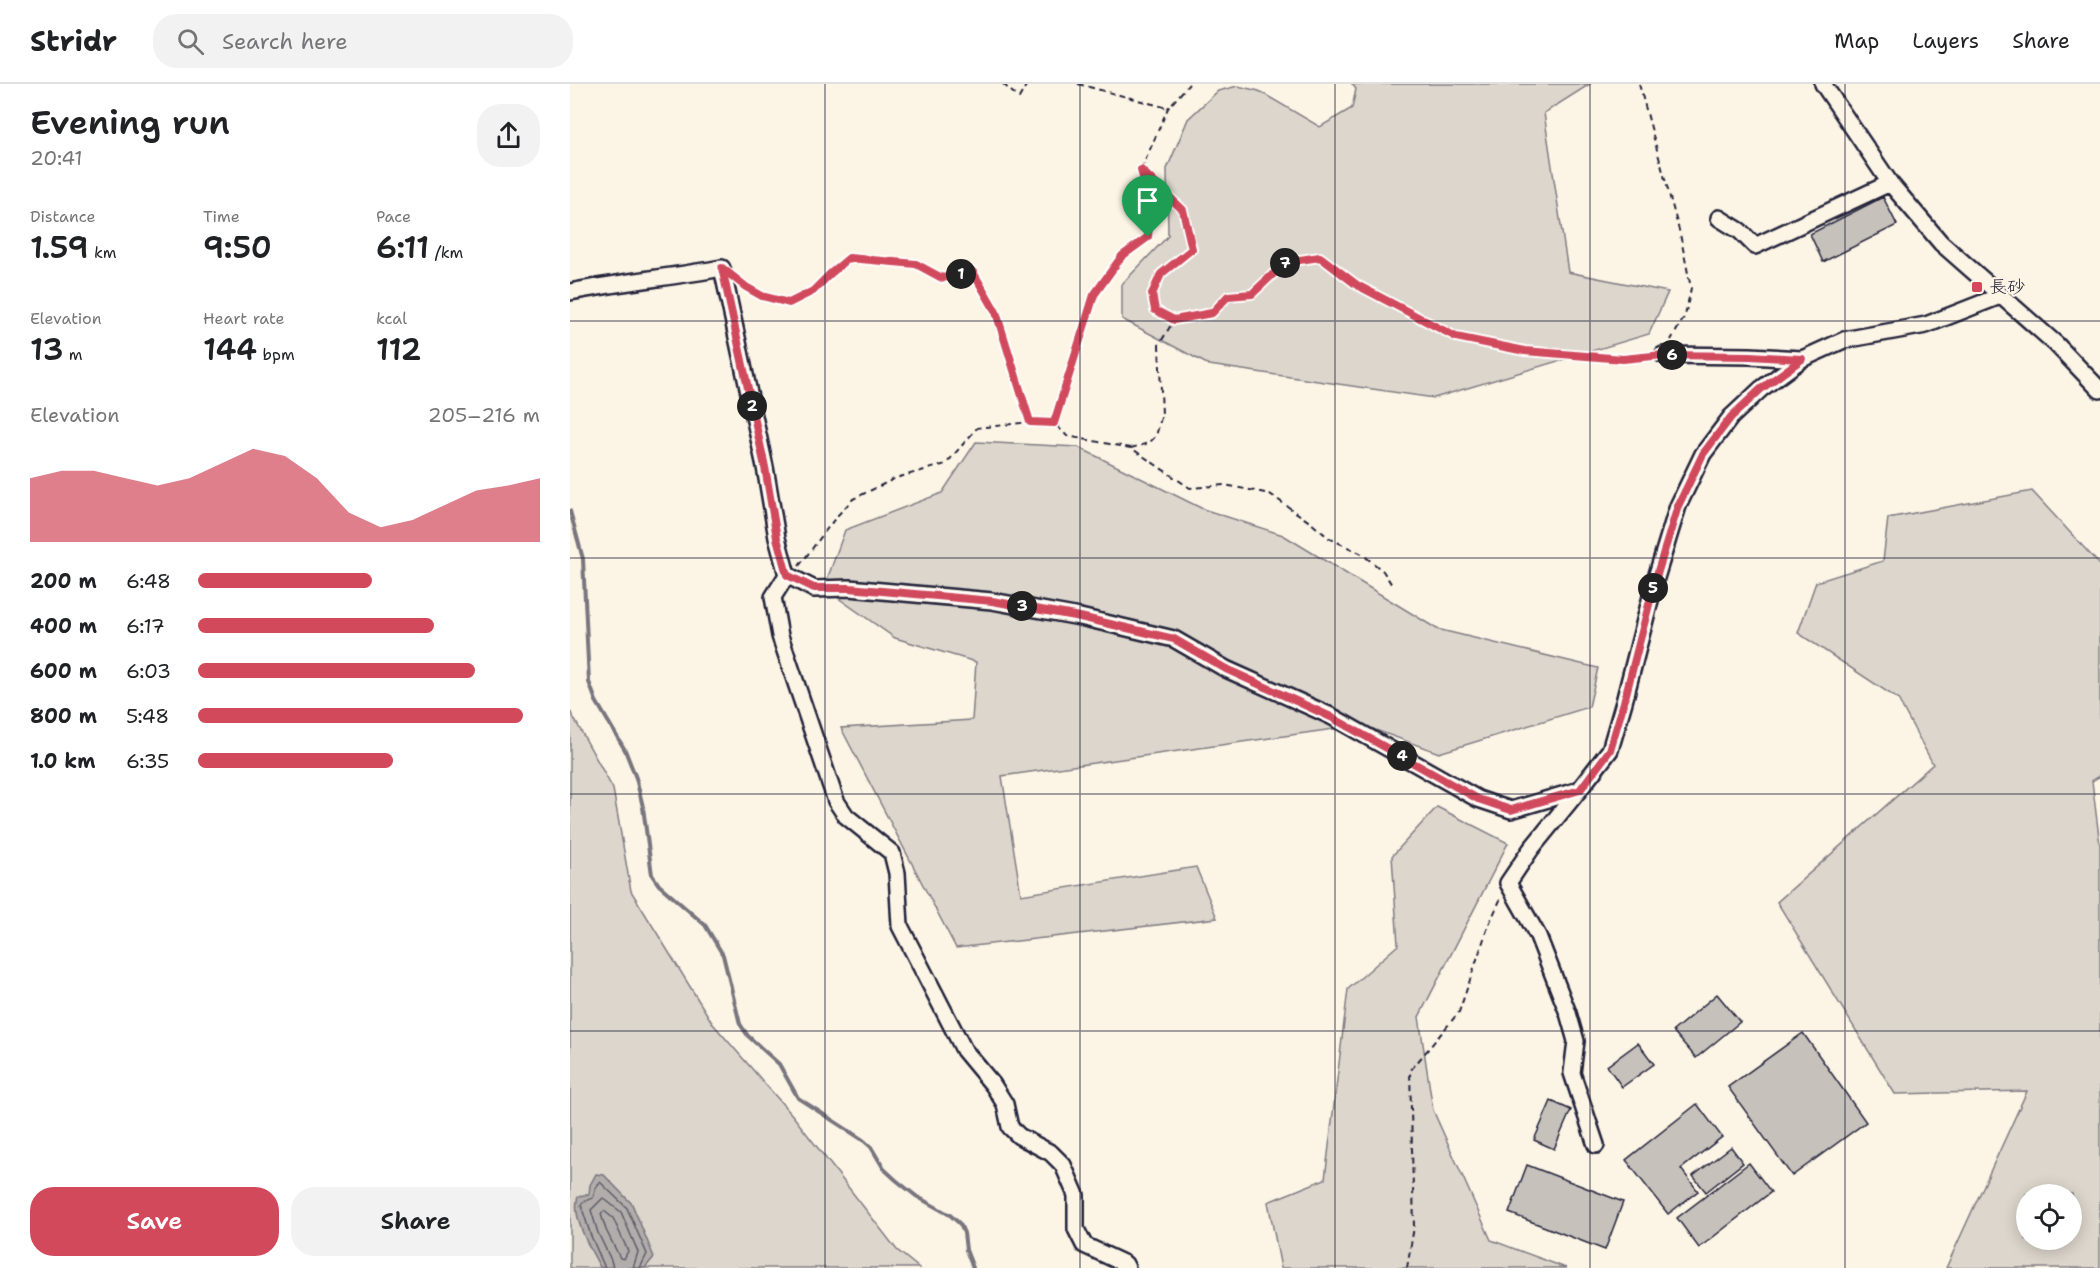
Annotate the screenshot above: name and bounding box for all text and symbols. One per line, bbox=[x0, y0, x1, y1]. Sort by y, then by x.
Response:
search box bbox=[153, 14, 573, 68]
text: Stridr bbox=[30, 22, 117, 60]
icon: search bbox=[174, 25, 207, 58]
text: Search here bbox=[222, 27, 348, 56]
text: Map bbox=[1834, 27, 1879, 55]
text: Layers bbox=[1912, 27, 1979, 55]
text: Share bbox=[2012, 27, 2070, 55]
text: Evening run bbox=[30, 100, 230, 145]
button: share bbox=[477, 104, 540, 167]
text: 20:41 bbox=[30, 145, 83, 171]
pin bbox=[1122, 175, 1173, 237]
icon: arrive bbox=[1131, 184, 1164, 217]
text: Distance bbox=[30, 206, 96, 227]
text: Time bbox=[203, 206, 240, 227]
text: Pace bbox=[376, 206, 411, 227]
text: 1.59 bbox=[30, 227, 88, 268]
text: 9:50 bbox=[203, 227, 272, 268]
text: 6:11 bbox=[376, 227, 429, 268]
text: km bbox=[88, 242, 117, 263]
text: /km bbox=[429, 242, 463, 263]
pin: 7 bbox=[1270, 248, 1300, 278]
text: 7 bbox=[1279, 252, 1291, 273]
pin: 1 bbox=[946, 259, 976, 289]
text: 1 bbox=[957, 263, 965, 284]
place label: 長砂 bbox=[1989, 275, 2025, 299]
marker: 長砂 bbox=[1970, 280, 1984, 294]
text: Elevation bbox=[30, 308, 102, 329]
text: Heart rate bbox=[203, 308, 285, 329]
text: kcal bbox=[376, 308, 407, 329]
text: 13 bbox=[30, 329, 63, 370]
text: 144 bbox=[203, 329, 257, 370]
text: 112 bbox=[376, 329, 422, 370]
pin: 6 bbox=[1657, 340, 1687, 370]
text: m bbox=[63, 344, 83, 365]
text: bpm bbox=[257, 344, 295, 365]
text: 6 bbox=[1666, 344, 1678, 365]
pin: 2 bbox=[737, 391, 767, 421]
text: 2 bbox=[746, 395, 758, 416]
text: Elevation bbox=[30, 402, 120, 428]
text: 205–216 m bbox=[428, 402, 540, 428]
text: 200 m bbox=[30, 568, 97, 594]
text: 6:48 bbox=[126, 568, 171, 594]
pin: 5 bbox=[1638, 573, 1668, 603]
text: 5 bbox=[1648, 577, 1658, 598]
pin: 3 bbox=[1007, 591, 1037, 621]
text: 3 bbox=[1016, 595, 1028, 616]
text: 400 m bbox=[30, 613, 97, 639]
text: 6:17 bbox=[126, 613, 165, 639]
text: 600 m bbox=[30, 658, 97, 684]
text: 6:03 bbox=[126, 658, 171, 684]
text: 800 m bbox=[30, 703, 97, 729]
text: 5:48 bbox=[126, 703, 169, 729]
pin: 4 bbox=[1387, 741, 1417, 771]
text: 4 bbox=[1396, 745, 1408, 766]
text: 1.0 km bbox=[30, 748, 95, 774]
text: 6:35 bbox=[126, 748, 169, 774]
map controls bbox=[2016, 1184, 2082, 1250]
button: locate bbox=[2016, 1184, 2082, 1250]
button: Save bbox=[30, 1187, 279, 1256]
button: Share bbox=[291, 1187, 540, 1256]

